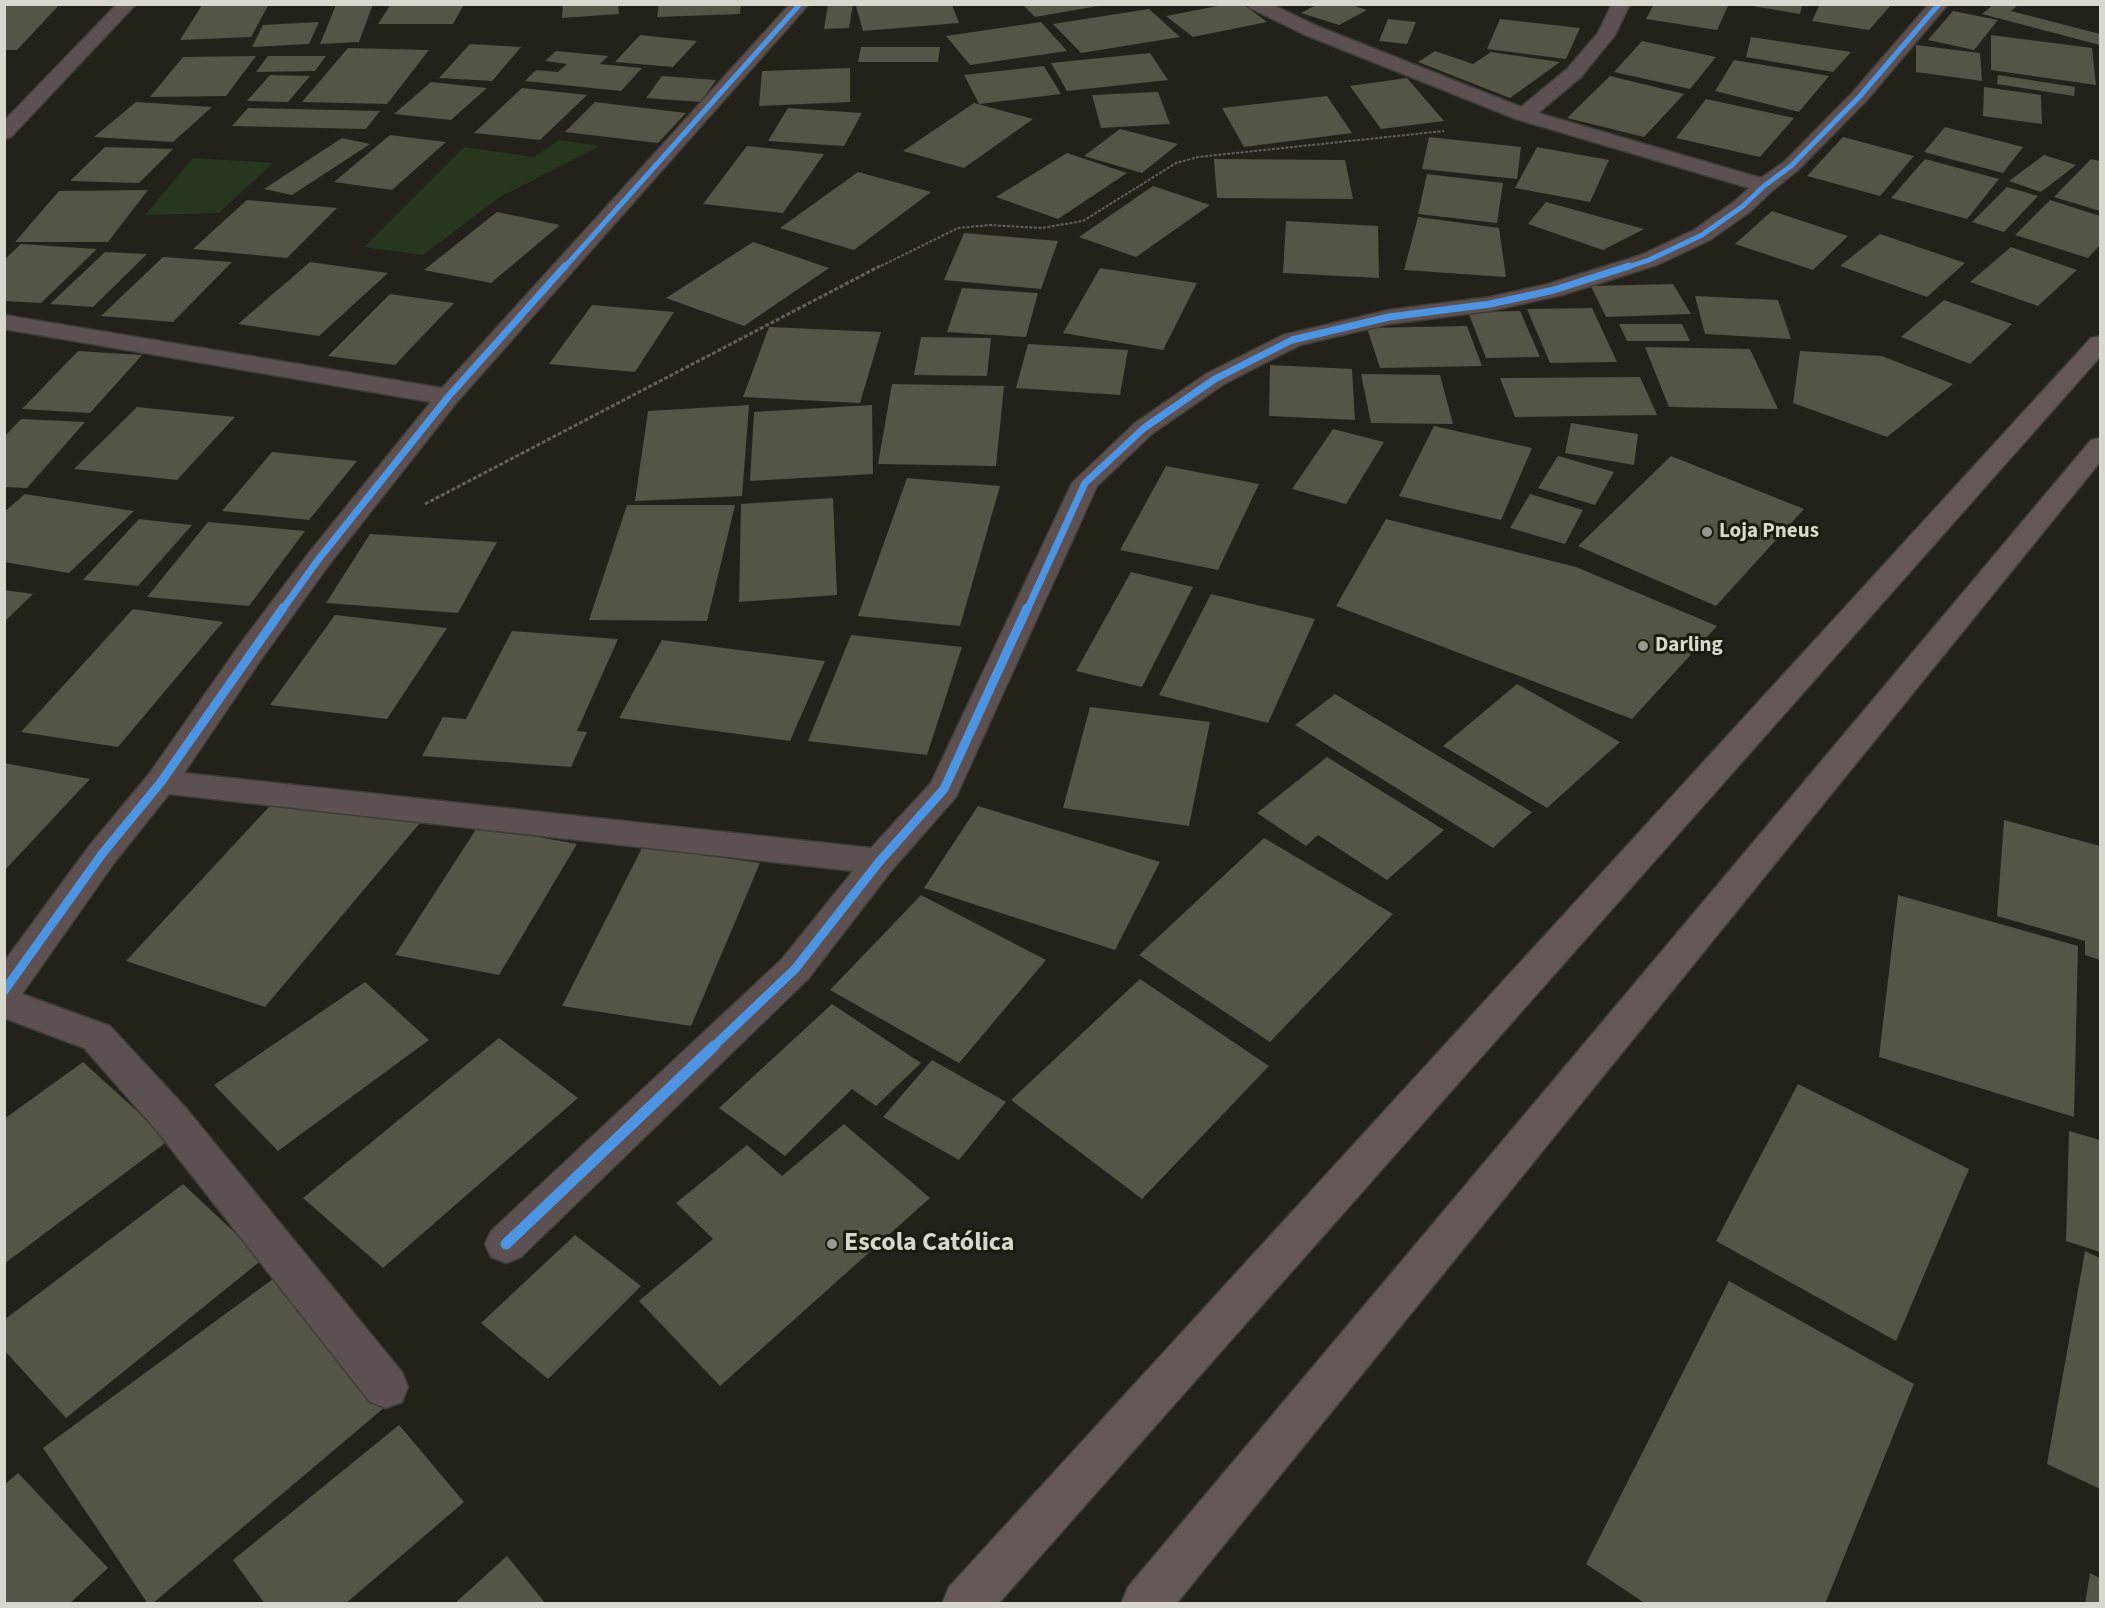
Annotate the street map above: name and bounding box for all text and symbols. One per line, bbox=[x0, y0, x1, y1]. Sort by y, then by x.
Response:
place label: Loja Pneus bbox=[1719, 519, 1819, 545]
marker: Loja Pneus bbox=[1700, 525, 1714, 539]
place label: Darling bbox=[1655, 633, 1723, 659]
marker: Darling bbox=[1636, 639, 1650, 653]
place label: Escola Católica bbox=[844, 1228, 1014, 1260]
marker: Escola Católica bbox=[825, 1237, 839, 1251]

